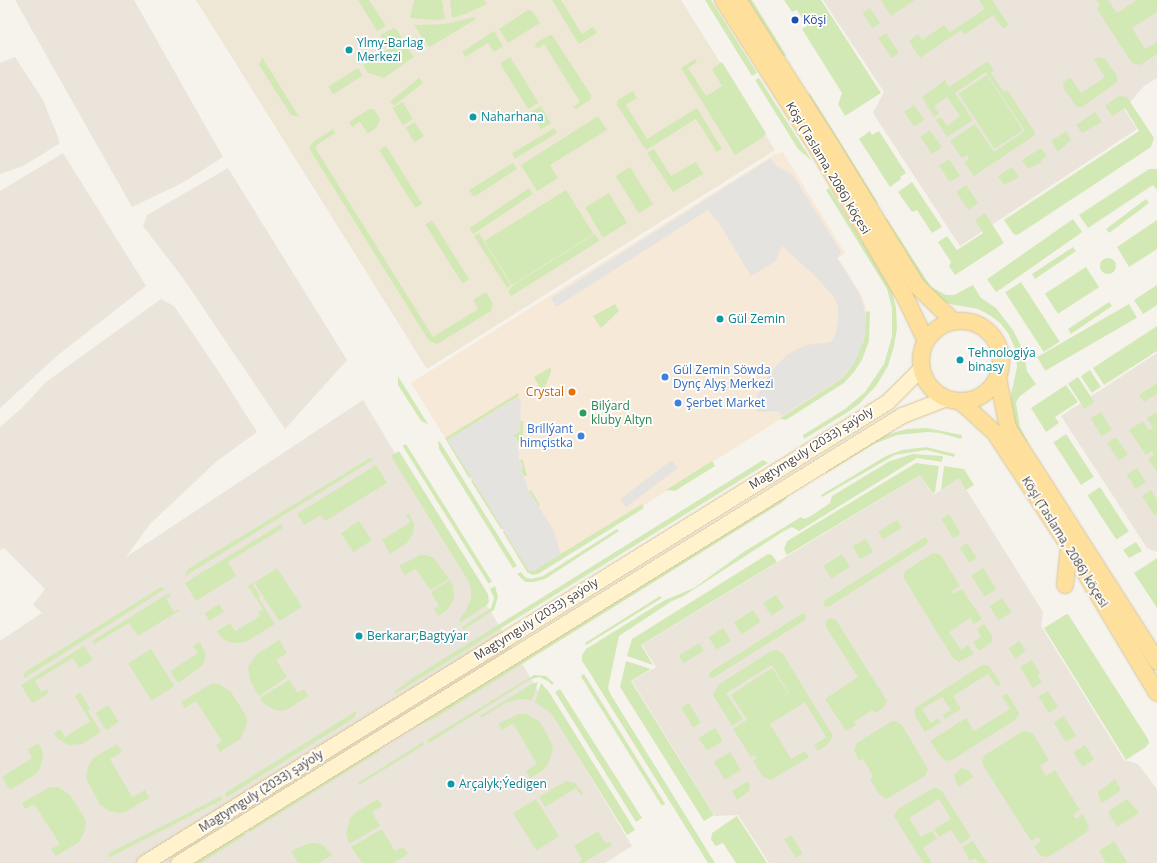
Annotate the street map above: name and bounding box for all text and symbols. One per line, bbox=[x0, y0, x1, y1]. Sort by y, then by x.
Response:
place label: Köşi bbox=[803, 13, 826, 27]
marker: Köşi bbox=[790, 15, 800, 25]
place label: Ylmy-Barlag Merkezi bbox=[357, 36, 423, 64]
marker: Ylmy-Barlag Merkezi bbox=[344, 45, 354, 55]
street label: Köşi (Taslama, 2086) köçesi bbox=[783, 99, 873, 237]
place label: Naharhana bbox=[481, 110, 544, 124]
marker: Naharhana bbox=[468, 112, 478, 122]
place label: Gül Zemin bbox=[728, 312, 785, 326]
marker: Gül Zemin bbox=[715, 314, 725, 324]
place label: Tehnologiýa binasy bbox=[968, 346, 1036, 374]
marker: Tehnologiýa binasy bbox=[955, 355, 965, 365]
place label: Gül Zemin Söwda Dynç Alyş Merkezi bbox=[673, 363, 774, 391]
marker: Gül Zemin Söwda Dynç Alyş Merkezi bbox=[660, 372, 670, 382]
place label: Crystal bbox=[526, 385, 564, 399]
marker: Crystal bbox=[567, 387, 577, 397]
place label: Şerbet Market bbox=[686, 396, 765, 410]
marker: Şerbet Market bbox=[673, 398, 683, 408]
place label: Bilýard kluby Altyn bbox=[591, 399, 652, 427]
street label: Magtymguly (2033) şaýoly bbox=[746, 404, 876, 492]
marker: Bilýard kluby Altyn bbox=[578, 408, 588, 418]
place label: Brillýant himçistka bbox=[520, 422, 573, 450]
marker: Brillýant himçistka bbox=[576, 431, 586, 441]
street label: Köşi (Taslama, 2086) köçesi bbox=[1019, 474, 1111, 610]
street label: Magtymguly (2033) şaýoly bbox=[471, 575, 601, 663]
place label: Berkarar;Bagtyýar bbox=[367, 629, 468, 643]
marker: Berkarar;Bagtyýar bbox=[354, 631, 364, 641]
street label: Magtymguly (2033) şaýoly bbox=[196, 747, 326, 835]
place label: Arçalyk;Ýedigen bbox=[459, 777, 547, 791]
marker: Arçalyk;Ýedigen bbox=[446, 779, 456, 789]

